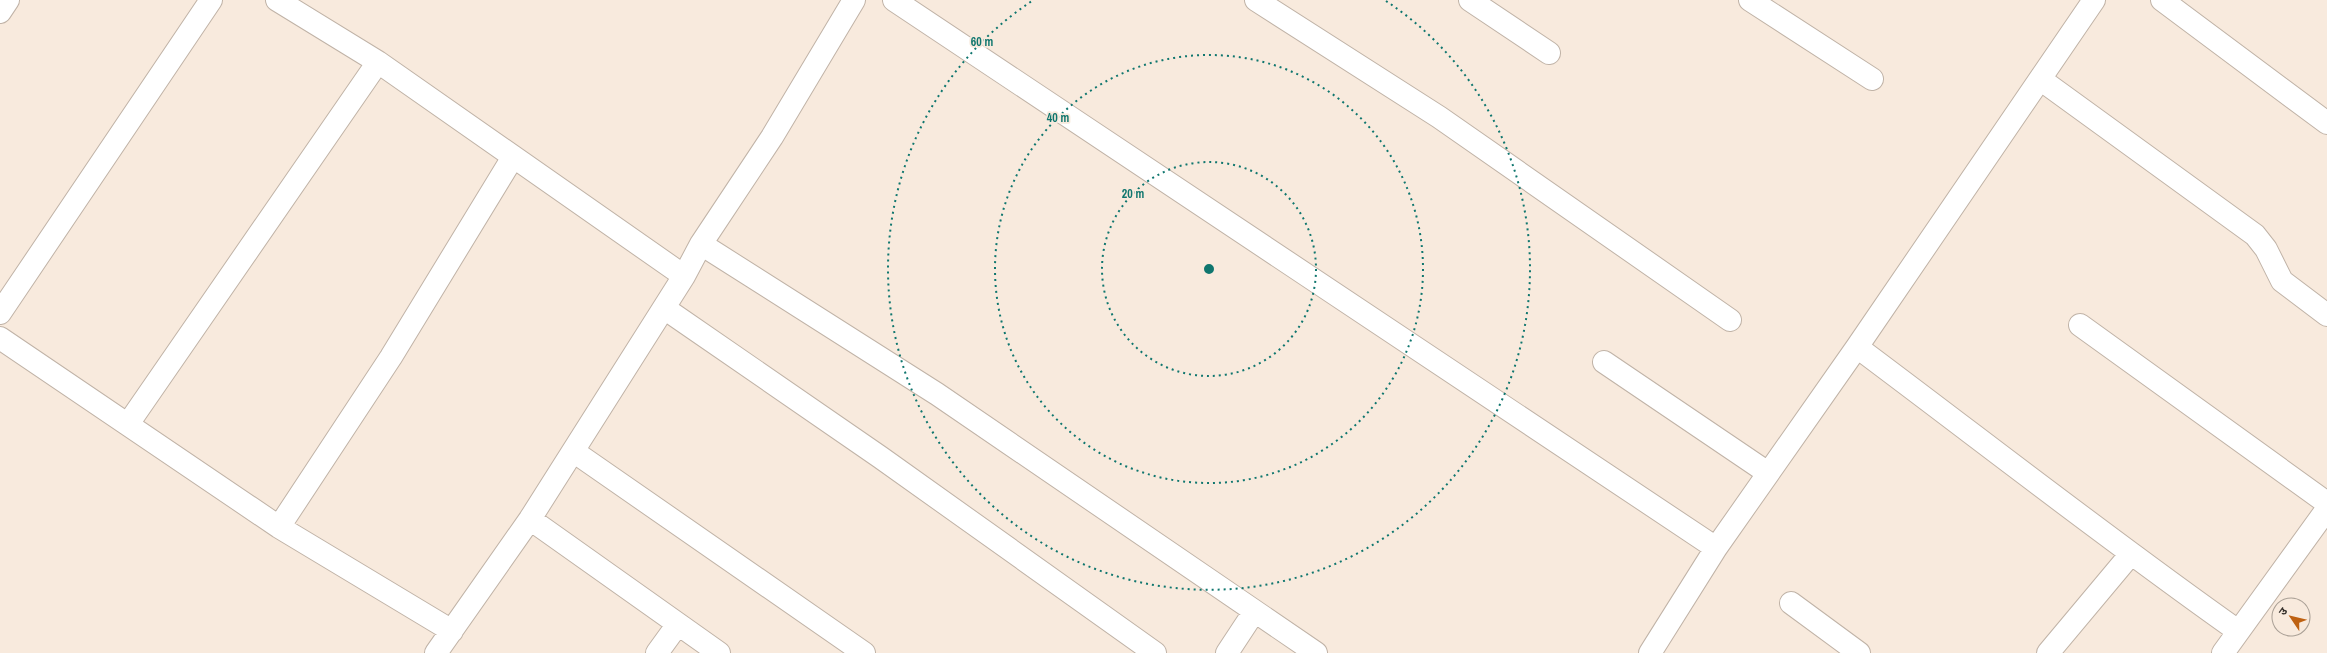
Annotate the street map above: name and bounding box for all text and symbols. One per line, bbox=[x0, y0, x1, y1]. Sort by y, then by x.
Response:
text: 60 m bbox=[971, 34, 993, 50]
text: 40 m bbox=[1047, 110, 1069, 126]
text: 20 m bbox=[1122, 186, 1144, 202]
centre of rings bbox=[1202, 262, 1216, 276]
north arrow bbox=[2271, 597, 2311, 637]
text: उ bbox=[2275, 604, 2291, 618]

